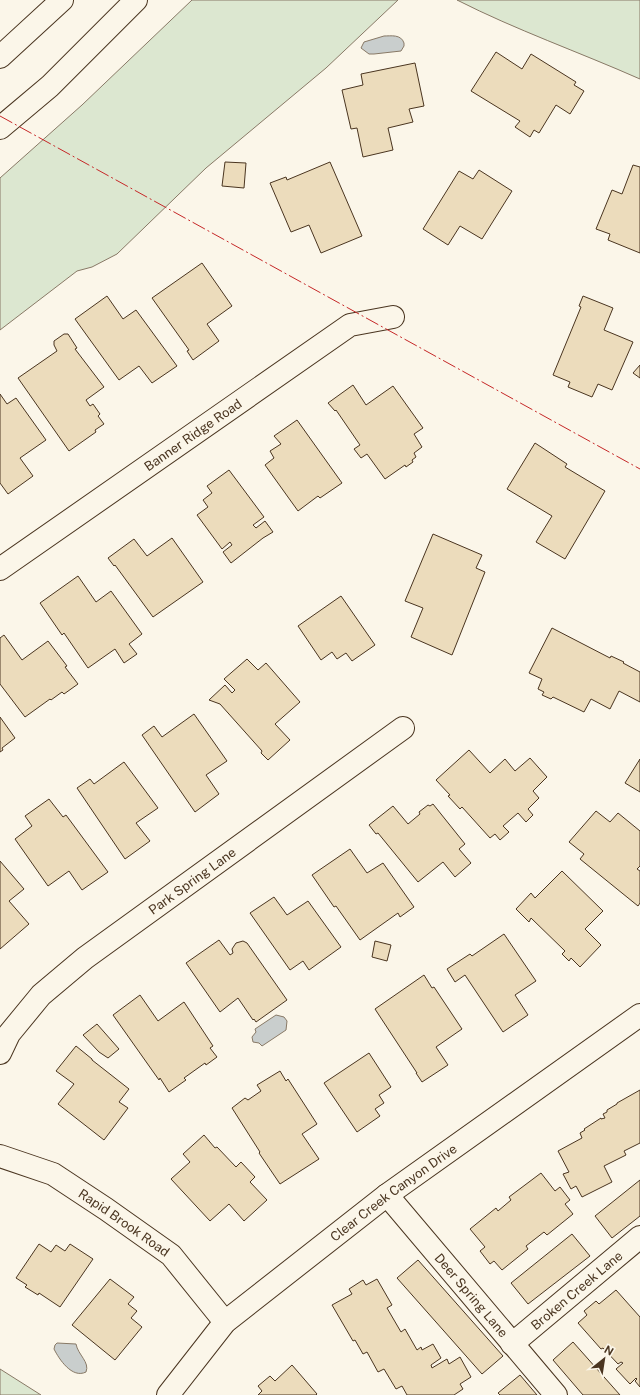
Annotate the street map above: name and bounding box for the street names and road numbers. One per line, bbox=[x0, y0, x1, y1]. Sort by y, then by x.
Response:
street label: Banner Ridge Road bbox=[141, 395, 244, 474]
street label: Park Spring Lane bbox=[145, 844, 239, 917]
street label: Clear Creek Canyon Drive bbox=[327, 1140, 459, 1244]
street label: Rapid Brook Road bbox=[76, 1186, 173, 1259]
street label: Broken Creek Lane bbox=[528, 1248, 625, 1333]
street label: Deer Spring Lane bbox=[432, 1250, 511, 1340]

